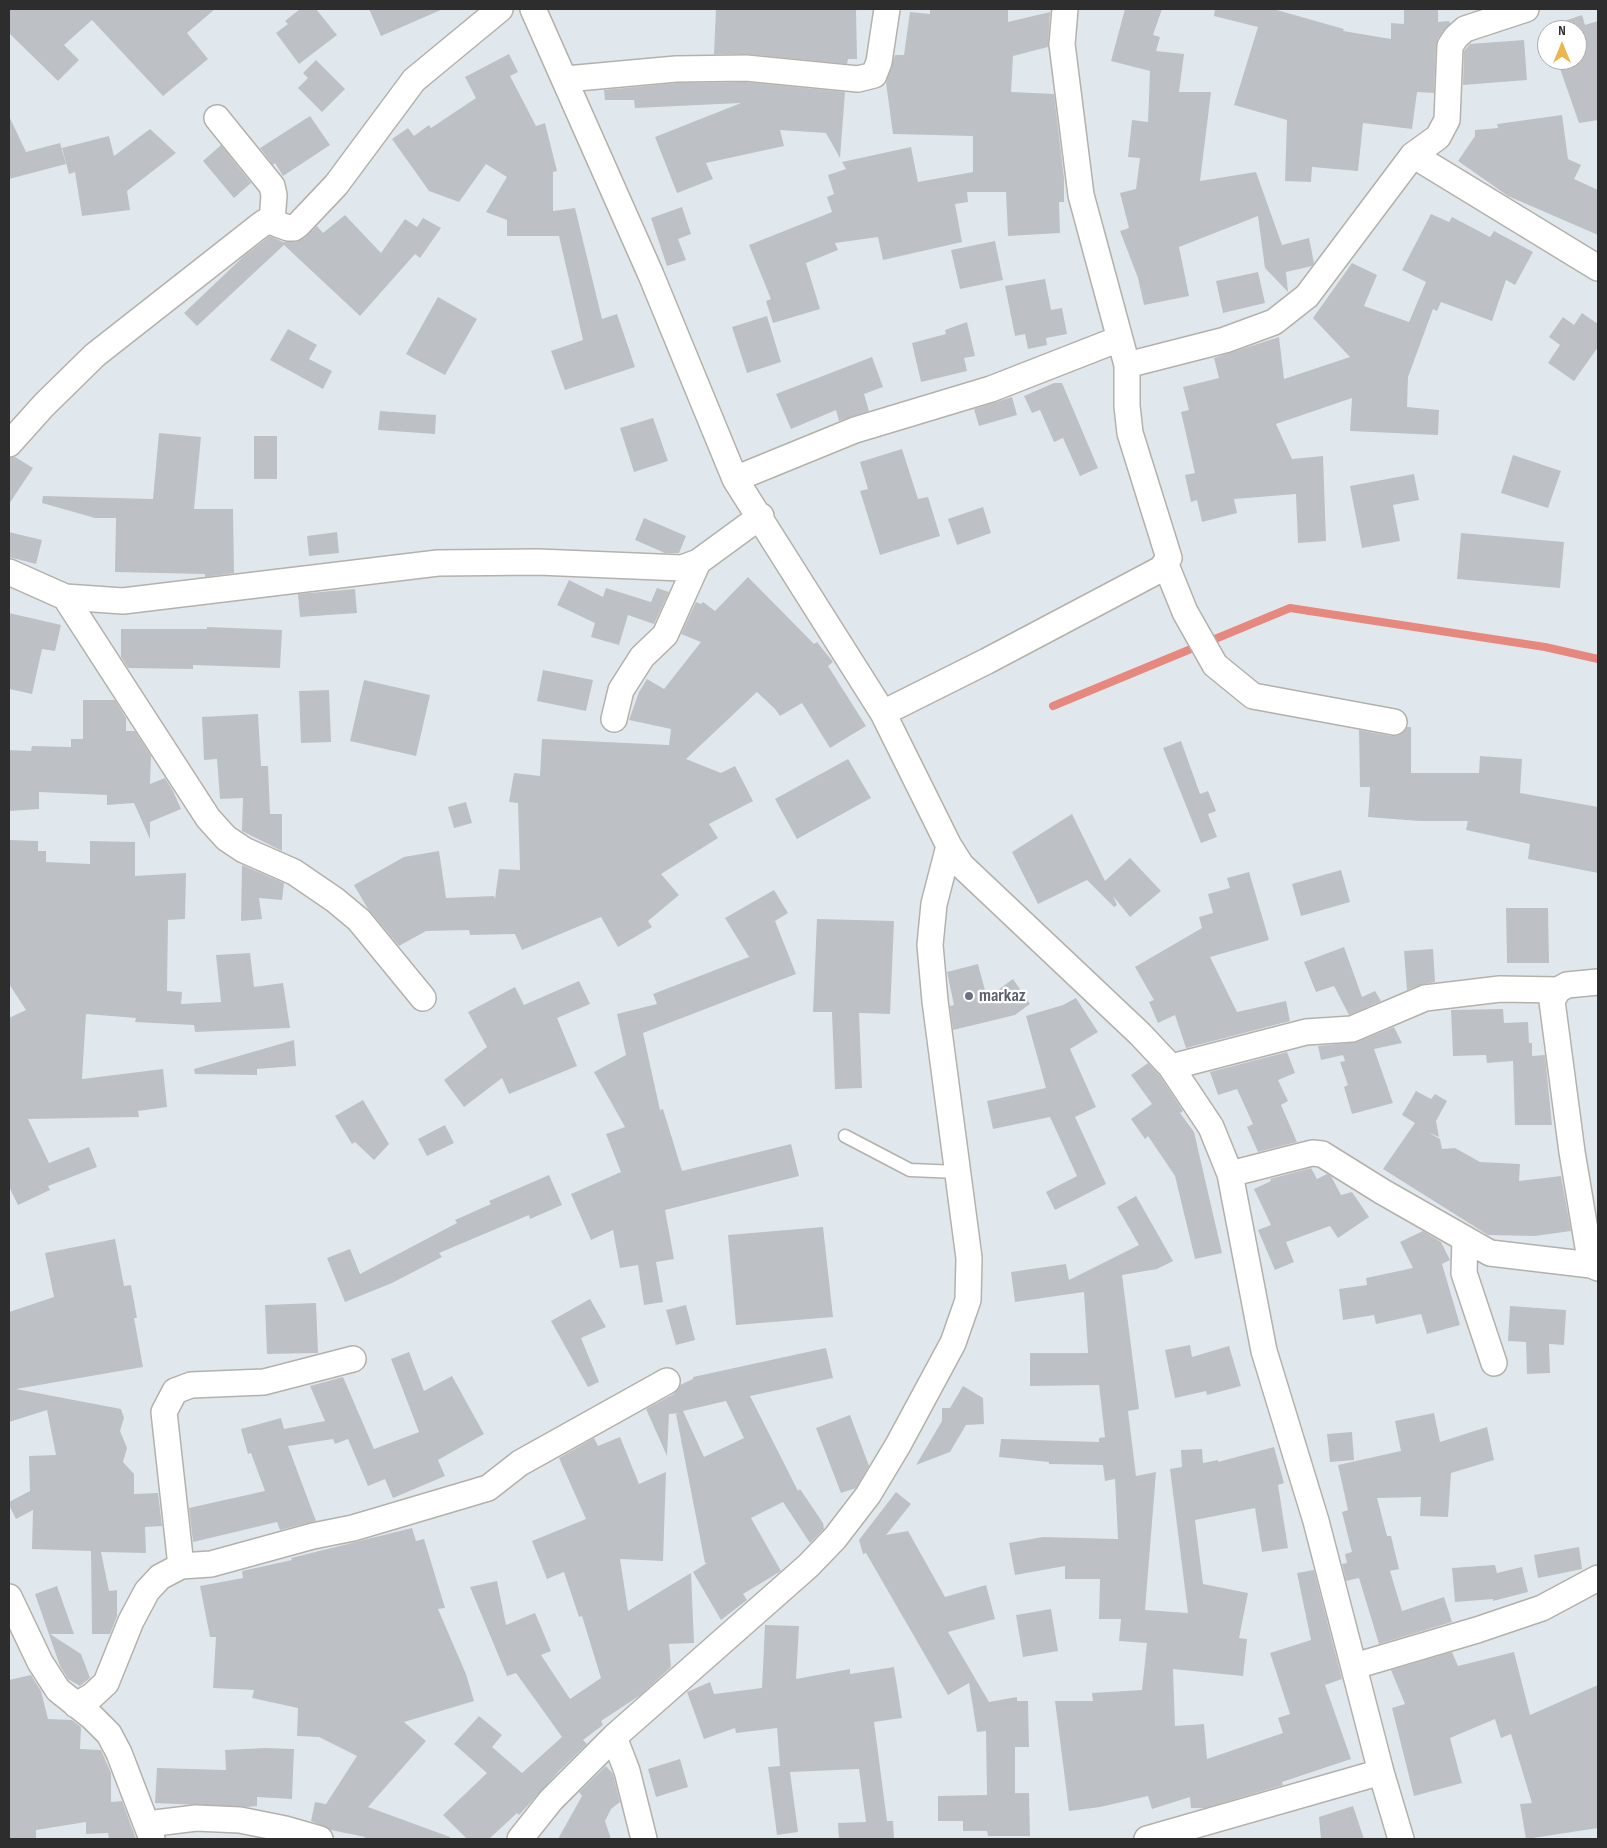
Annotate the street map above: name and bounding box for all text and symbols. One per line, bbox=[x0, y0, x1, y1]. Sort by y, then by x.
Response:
north arrow bbox=[1537, 20, 1587, 70]
text: N bbox=[1558, 22, 1566, 39]
place label: markaz bbox=[979, 985, 1026, 1007]
marker: markaz bbox=[963, 990, 975, 1002]

